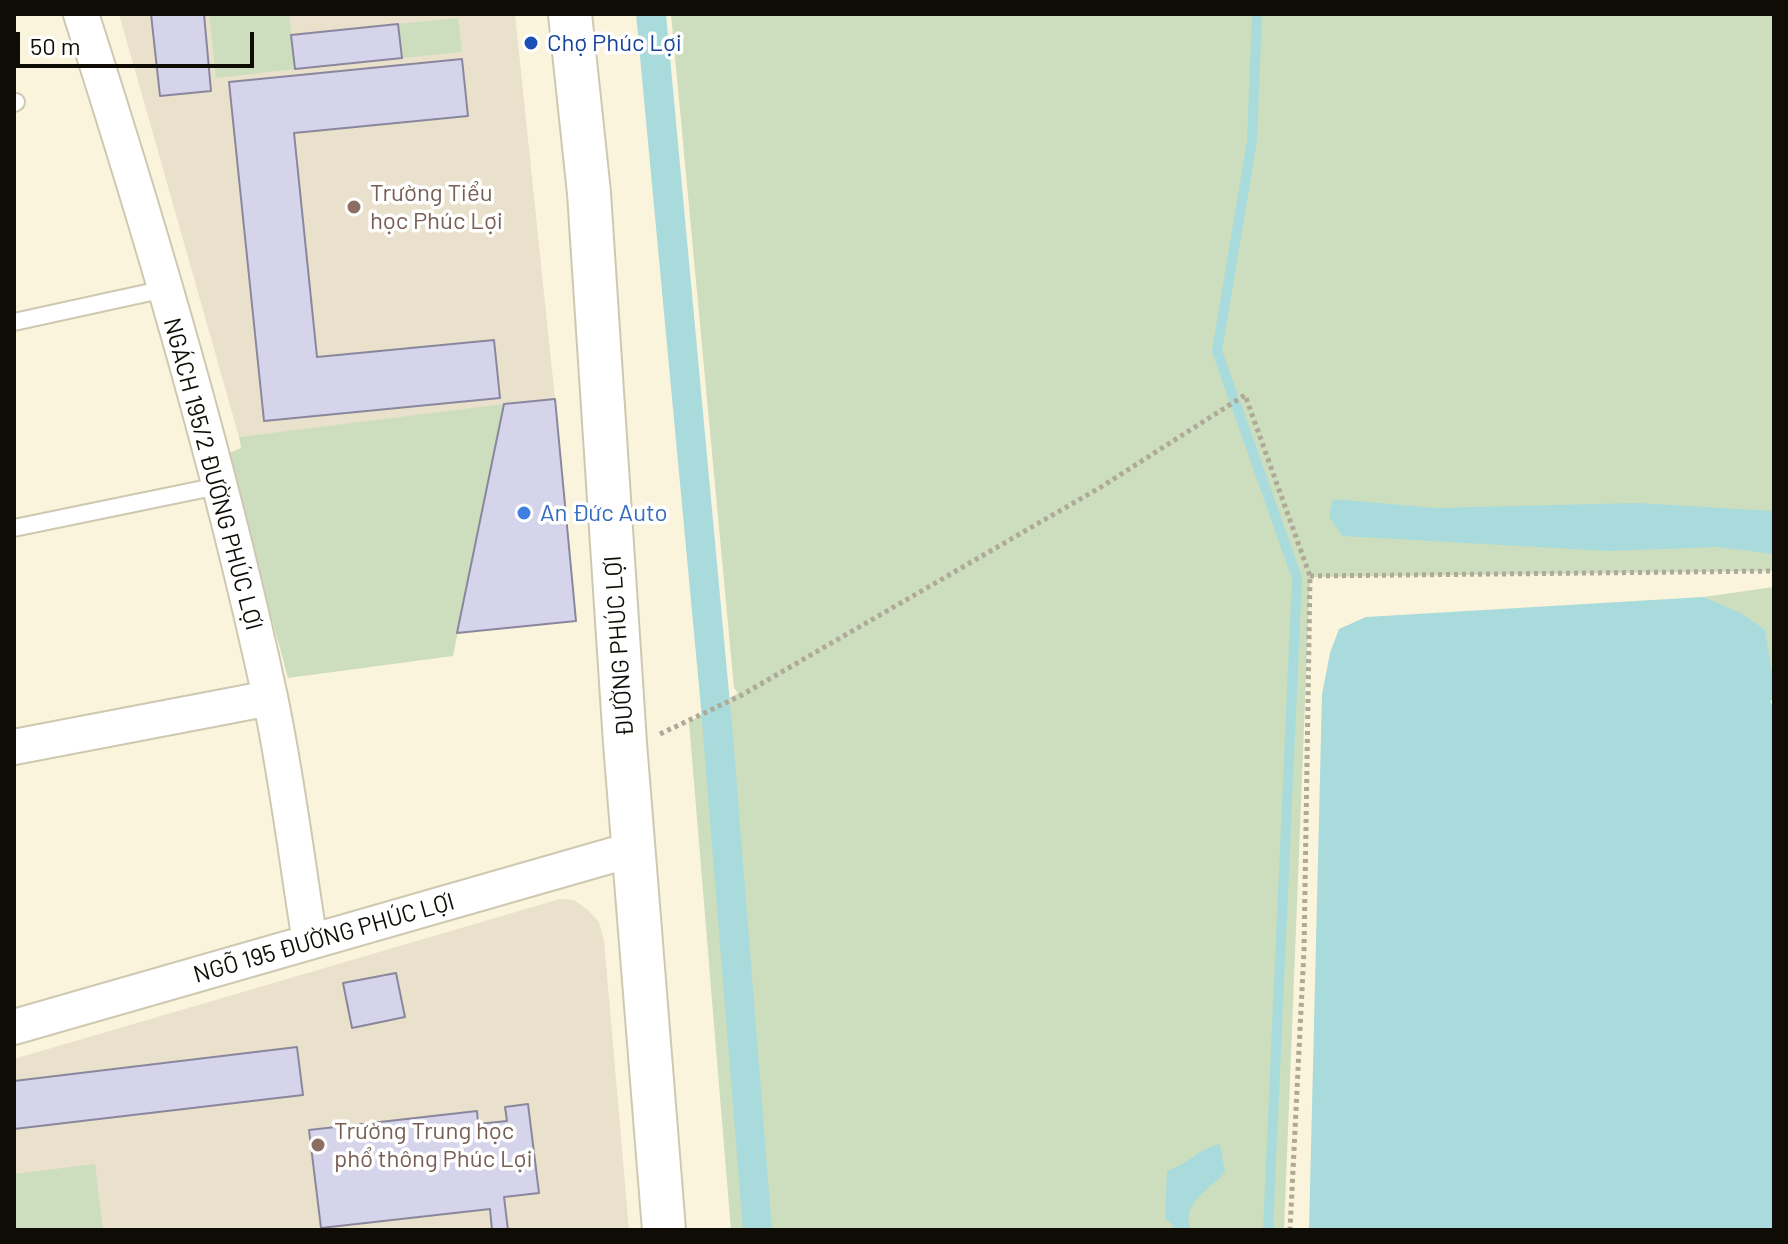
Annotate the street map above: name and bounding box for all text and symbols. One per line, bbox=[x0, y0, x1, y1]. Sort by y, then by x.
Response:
scale bar bbox=[20, 16, 258, 66]
place label: Chợ Phúc Lợi bbox=[547, 29, 682, 57]
text: 50 m bbox=[30, 31, 81, 60]
marker: Chợ Phúc Lợi bbox=[522, 34, 540, 52]
place label: Trường Tiểu học Phúc Lợi bbox=[370, 179, 503, 235]
marker: Trường Tiểu học Phúc Lợi bbox=[345, 198, 363, 216]
street label: NGÁCH 195/2 ĐƯỜNG PHÚC LỢI bbox=[157, 315, 269, 633]
place label: An Đức Auto bbox=[540, 499, 667, 527]
marker: An Đức Auto bbox=[515, 504, 533, 522]
street label: ĐƯỜNG PHÚC LỢI bbox=[598, 554, 640, 738]
street label: NGÕ 195 ĐƯỜNG PHÚC LỢI bbox=[190, 887, 458, 989]
place label: Trường Trung học phổ thông Phúc Lợi bbox=[334, 1117, 533, 1173]
marker: Trường Trung học phổ thông Phúc Lợi bbox=[309, 1136, 327, 1154]

